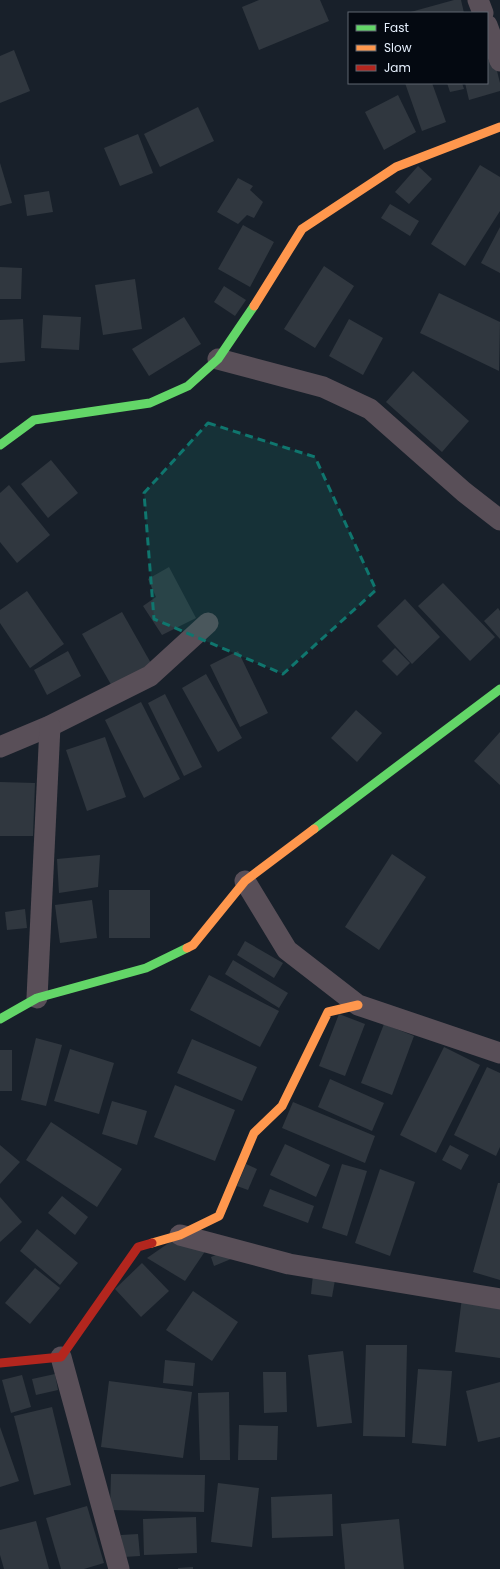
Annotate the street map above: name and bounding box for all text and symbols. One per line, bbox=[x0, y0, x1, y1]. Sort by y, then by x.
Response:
legend bbox=[348, 12, 488, 84]
text: Fast bbox=[384, 19, 409, 36]
text: Slow bbox=[384, 39, 412, 56]
text: Jam bbox=[384, 59, 411, 76]

